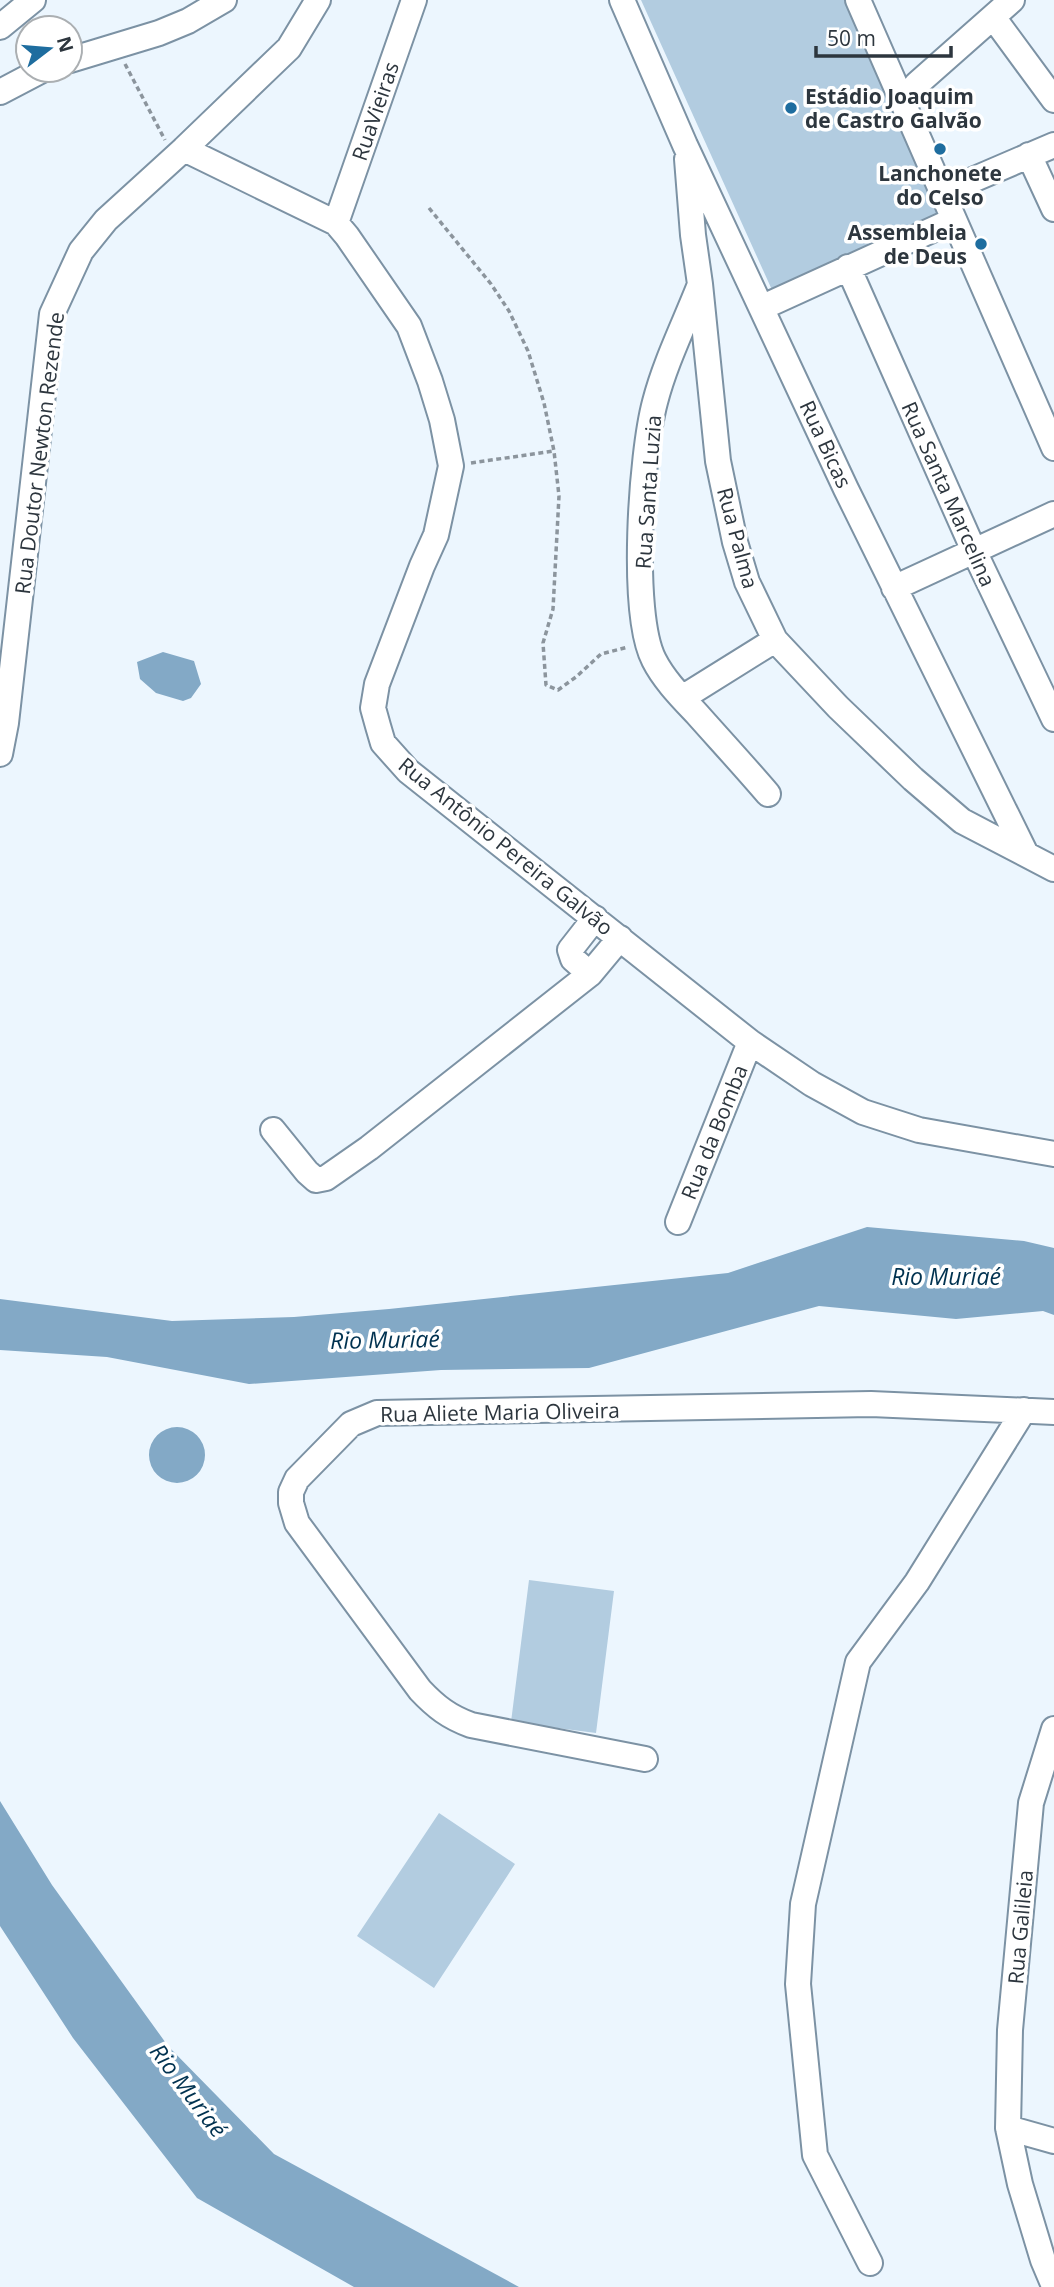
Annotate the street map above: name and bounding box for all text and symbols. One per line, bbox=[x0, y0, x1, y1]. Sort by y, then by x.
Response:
north arrow bbox=[14, 14, 84, 84]
scale bar bbox=[816, 14, 951, 58]
text: 50 m bbox=[827, 24, 876, 52]
text: N bbox=[51, 33, 80, 55]
street label: RuaVieiras bbox=[345, 58, 405, 164]
place label: Estádio Joaquim de Castro Galvão bbox=[805, 82, 982, 134]
marker: Estádio Joaquim de Castro Galvão bbox=[783, 100, 799, 116]
marker: Lanchonete do Celso bbox=[932, 141, 948, 157]
place label: Lanchonete do Celso bbox=[878, 159, 1002, 211]
place label: Assembleia de Deus bbox=[847, 218, 967, 270]
marker: Assembleia de Deus bbox=[973, 236, 989, 252]
street label: Rua Doutor Newton Rezende bbox=[8, 310, 70, 596]
street label: Rua Bicas bbox=[794, 396, 858, 492]
street label: Rua Santa Marcelina bbox=[896, 397, 1002, 591]
street label: Rua Santa Luzia bbox=[629, 414, 667, 570]
street label: Rua Palma bbox=[711, 484, 765, 592]
street label: Rua Antônio Pereira Galvão bbox=[393, 751, 619, 941]
street label: Rua da Bomba bbox=[674, 1060, 754, 1204]
water label: Rio Muriaé bbox=[891, 1260, 1001, 1292]
water label: Rio Muriaé bbox=[330, 1322, 441, 1356]
street label: Rua Aliete Maria Oliveira bbox=[380, 1396, 620, 1428]
street label: Rua Galileia bbox=[1001, 1869, 1039, 1985]
water label: Rio Muriaé bbox=[143, 2037, 235, 2144]

